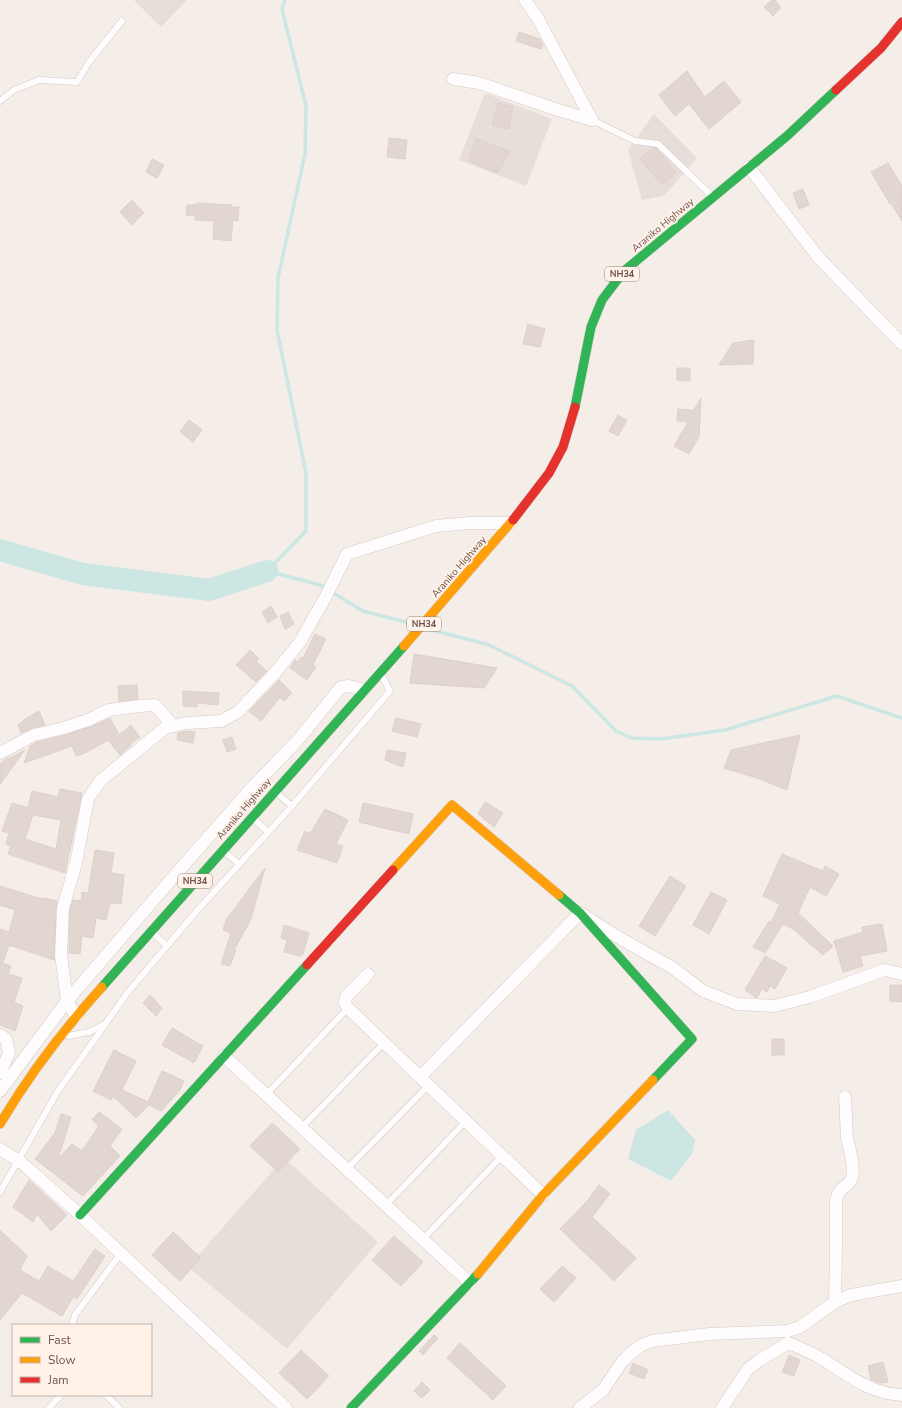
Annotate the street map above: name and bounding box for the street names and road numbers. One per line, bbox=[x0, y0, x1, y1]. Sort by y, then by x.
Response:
street label: Araniko Highway bbox=[629, 194, 698, 255]
road number: NH34 bbox=[605, 267, 639, 281]
street label: Araniko Highway bbox=[428, 533, 490, 601]
road number: NH34 bbox=[407, 617, 441, 631]
street label: Araniko Highway bbox=[213, 775, 275, 843]
road number: NH34 bbox=[178, 874, 212, 888]

